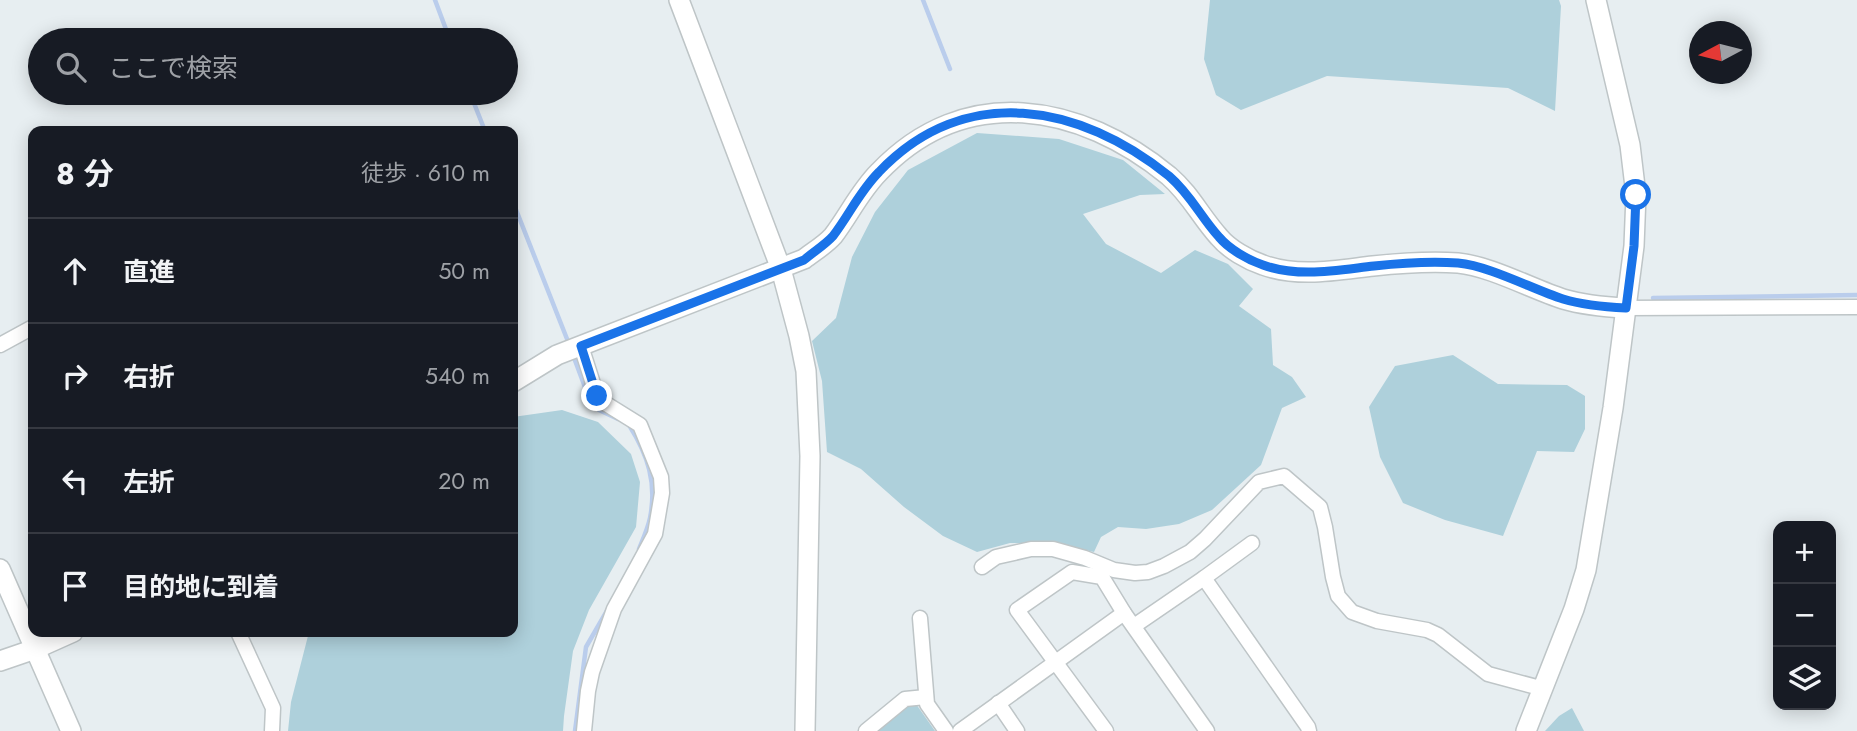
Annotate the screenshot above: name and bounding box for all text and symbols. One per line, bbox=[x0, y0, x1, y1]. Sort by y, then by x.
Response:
north arrow bbox=[1689, 21, 1752, 84]
search box bbox=[28, 28, 518, 105]
icon: search bbox=[52, 48, 90, 86]
text: ここで検索 bbox=[108, 49, 238, 87]
text: 8 分 bbox=[56, 152, 114, 195]
text: 徒歩 · 610 m bbox=[361, 156, 490, 190]
route start bbox=[1620, 179, 1651, 210]
icon: ahead bbox=[56, 252, 94, 290]
text: 直進 bbox=[123, 253, 175, 291]
text: 50 m bbox=[438, 254, 490, 288]
icon: right bbox=[56, 357, 94, 395]
text: 右折 bbox=[123, 358, 175, 396]
text: 540 m bbox=[425, 359, 490, 393]
route end bbox=[581, 380, 612, 411]
icon: left bbox=[56, 462, 94, 500]
text: 左折 bbox=[123, 463, 175, 501]
text: 20 m bbox=[438, 464, 490, 498]
map controls bbox=[1773, 521, 1836, 710]
button: + bbox=[1773, 521, 1836, 584]
icon: arrive bbox=[56, 567, 94, 605]
text: 目的地に到着 bbox=[123, 568, 279, 606]
button: − bbox=[1773, 584, 1836, 647]
button: layers bbox=[1773, 647, 1836, 710]

